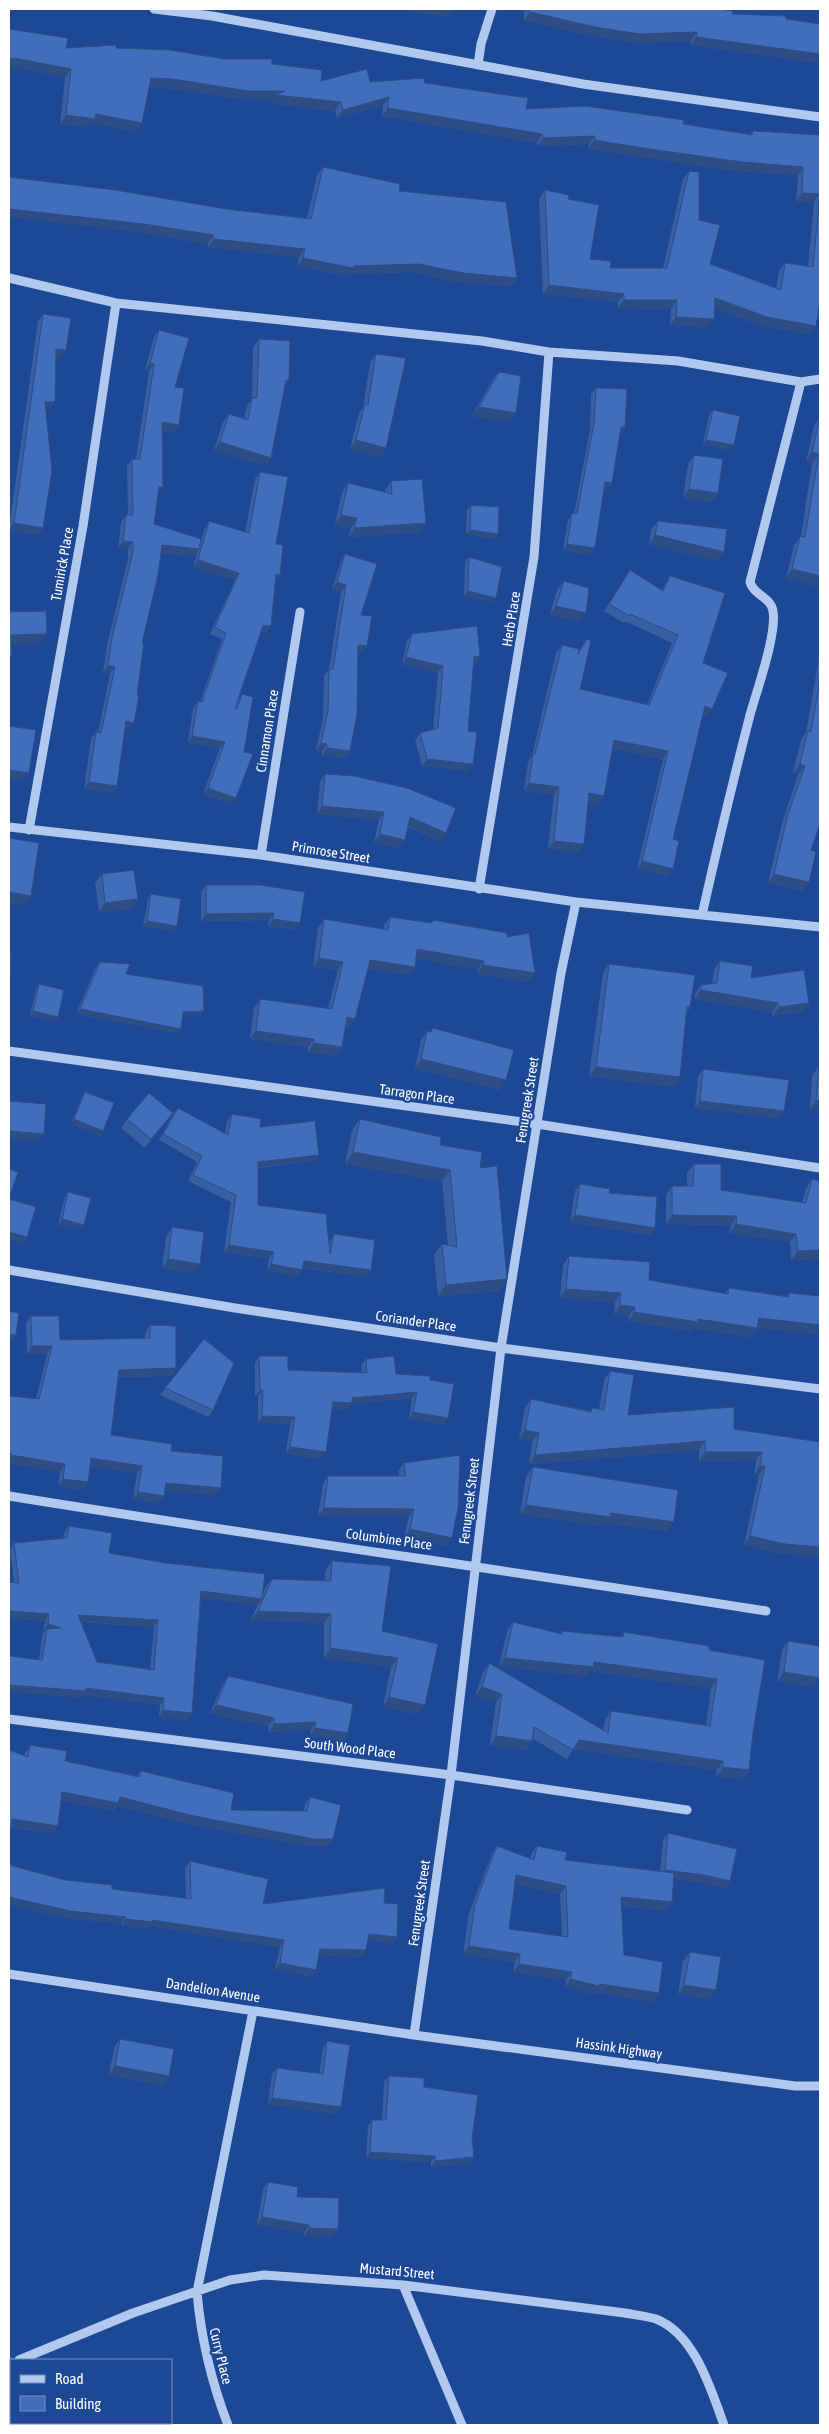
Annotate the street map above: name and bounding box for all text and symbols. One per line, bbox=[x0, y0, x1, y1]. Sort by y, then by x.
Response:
street label: Tumirick Place bbox=[48, 526, 76, 602]
street label: Herb Place bbox=[499, 590, 523, 648]
street label: Cinnamon Place bbox=[253, 688, 281, 774]
street label: Primrose Street bbox=[291, 838, 371, 866]
street label: Fenugreek Street bbox=[512, 1056, 542, 1144]
street label: Tarragon Place bbox=[378, 1081, 456, 1107]
street label: Coriander Place bbox=[375, 1307, 457, 1335]
street label: Fenugreek Street bbox=[456, 1457, 482, 1545]
street label: Columbine Place bbox=[345, 1525, 433, 1553]
street label: South Wood Place bbox=[303, 1734, 397, 1762]
street label: Fenugreek Street bbox=[405, 1859, 433, 1947]
street label: Dandelion Avenue bbox=[165, 1975, 261, 2005]
street label: Hassink Highway bbox=[575, 2034, 664, 2062]
street label: Mustard Street bbox=[359, 2260, 435, 2282]
street label: Curry Place bbox=[206, 2326, 236, 2386]
legend bbox=[10, 2359, 172, 2424]
text: Road bbox=[55, 2370, 84, 2387]
text: Building bbox=[55, 2395, 101, 2412]

